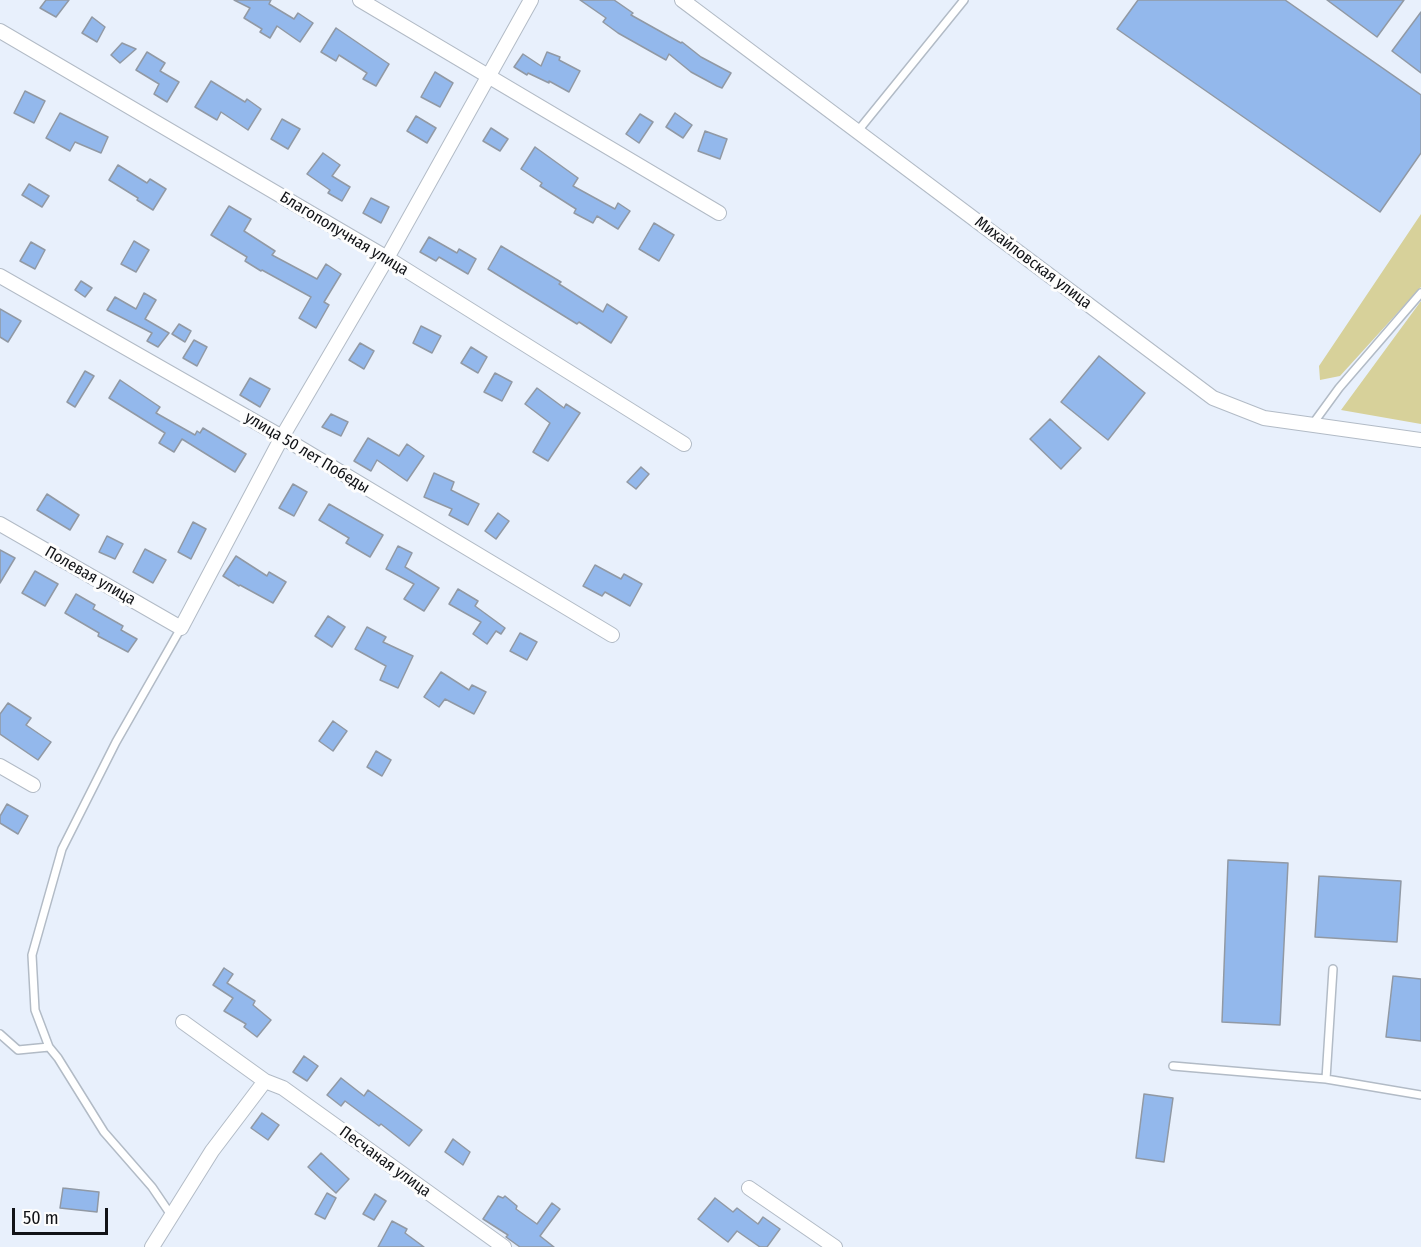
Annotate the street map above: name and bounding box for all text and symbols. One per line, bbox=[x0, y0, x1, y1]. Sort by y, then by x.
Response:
street label: Благополучная улица bbox=[276, 188, 412, 280]
street label: Михайловская улица bbox=[971, 213, 1095, 313]
street label: улица 50 лет Победы bbox=[241, 408, 373, 498]
street label: Полевая улица bbox=[41, 542, 139, 610]
street label: Песчаная улица bbox=[336, 1122, 434, 1202]
scale bar bbox=[15, 1196, 111, 1234]
text: 50 m bbox=[23, 1207, 59, 1229]

